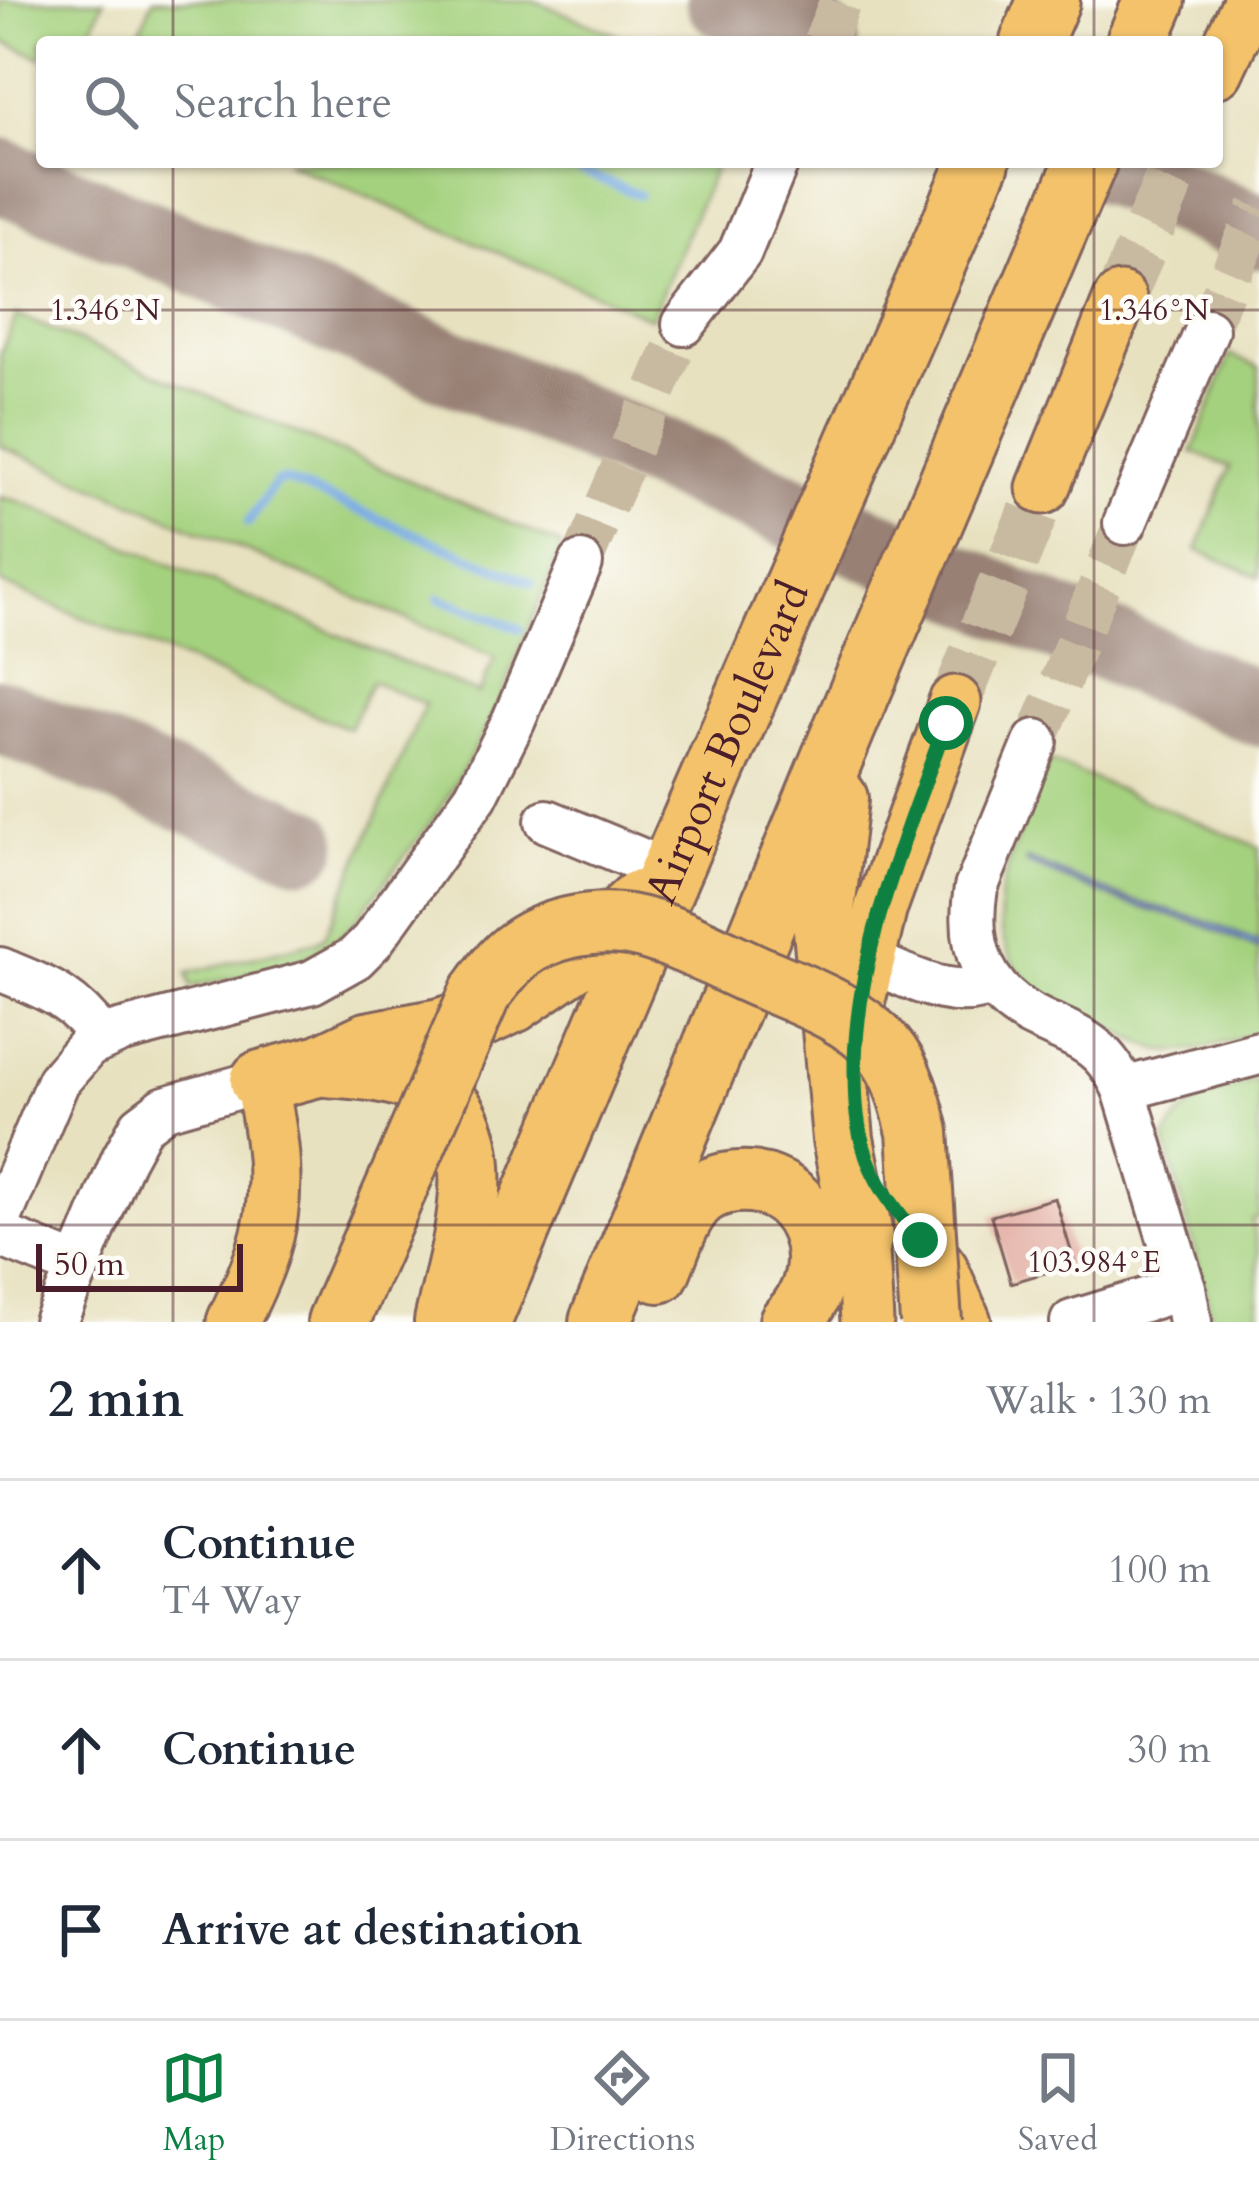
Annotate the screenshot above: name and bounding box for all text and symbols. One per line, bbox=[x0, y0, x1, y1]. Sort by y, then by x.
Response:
search box bbox=[36, 36, 1223, 168]
icon: search bbox=[78, 69, 144, 135]
text: Search here bbox=[174, 72, 392, 133]
text: 1.346°N bbox=[50, 290, 160, 331]
text: 1.346°N bbox=[1099, 290, 1209, 331]
street label: Airport Boulevard bbox=[630, 571, 824, 913]
route start bbox=[919, 696, 973, 750]
route end bbox=[893, 1213, 947, 1267]
scale bar bbox=[36, 1238, 243, 1291]
text: 50 m bbox=[54, 1242, 125, 1287]
text: 103.984°E bbox=[1027, 1242, 1161, 1283]
text: 2 min bbox=[48, 1365, 184, 1435]
text: Walk · 130 m bbox=[986, 1374, 1211, 1427]
text: Continue bbox=[162, 1513, 356, 1574]
icon: ahead bbox=[48, 1537, 114, 1603]
text: 100 m bbox=[1108, 1543, 1211, 1596]
text: T4 Way bbox=[162, 1574, 302, 1627]
icon: ahead bbox=[48, 1717, 114, 1783]
text: Continue bbox=[162, 1719, 356, 1780]
text: 30 m bbox=[1128, 1723, 1211, 1776]
icon: arrive bbox=[48, 1897, 114, 1963]
text: Arrive at destination bbox=[162, 1899, 582, 1960]
tab: Map bbox=[161, 2045, 227, 2162]
tab: Directions bbox=[550, 2045, 695, 2162]
tab: Saved bbox=[1018, 2045, 1098, 2162]

